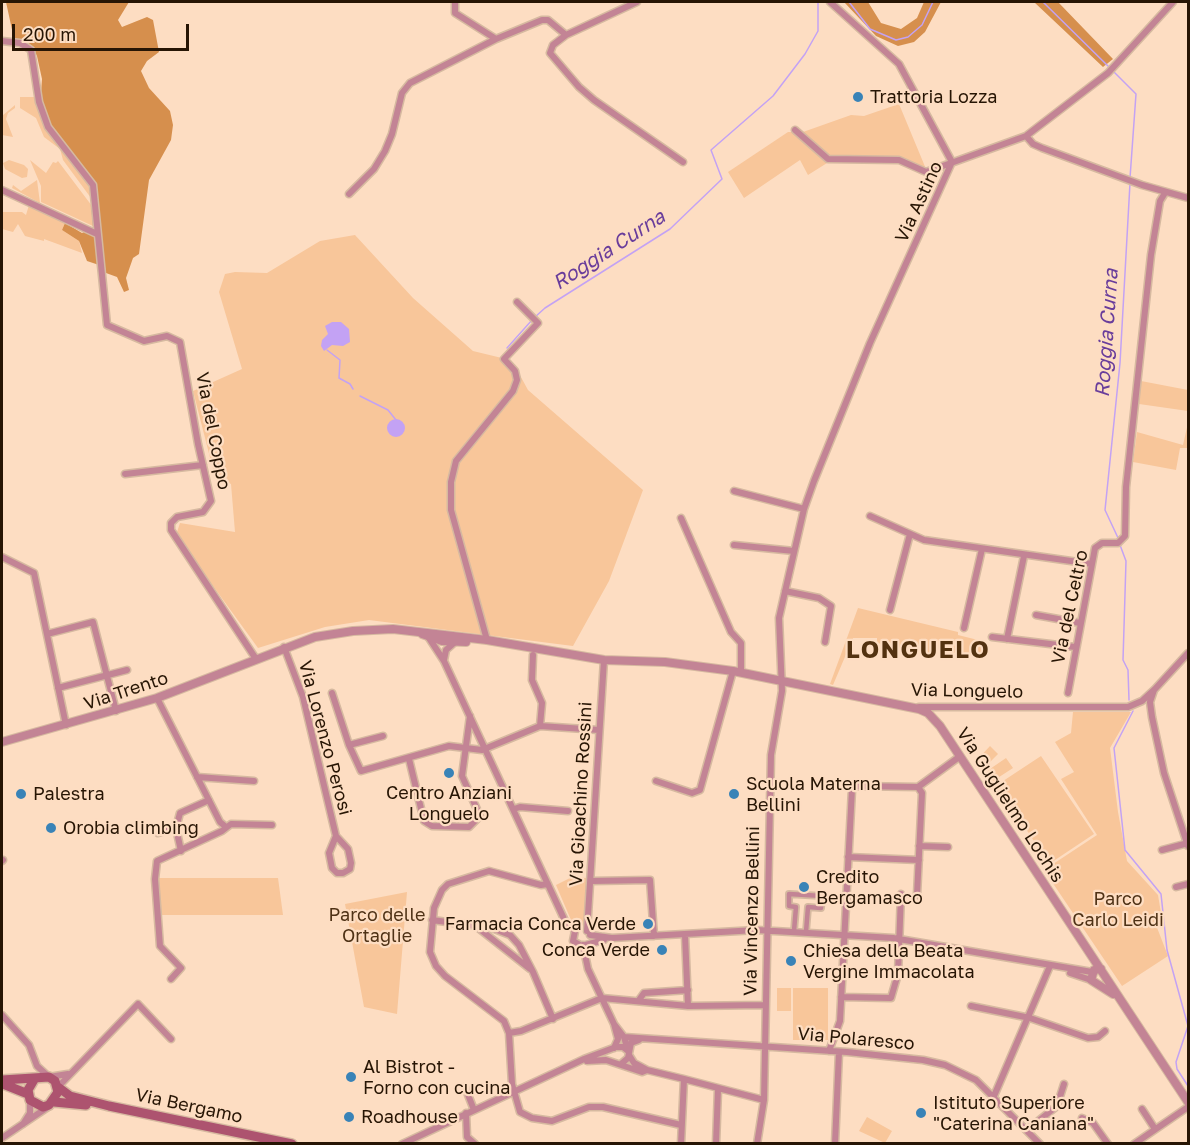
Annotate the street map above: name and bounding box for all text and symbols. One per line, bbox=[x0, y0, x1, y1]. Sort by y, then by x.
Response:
scale bar bbox=[15, 12, 192, 50]
text: 200 m bbox=[23, 23, 76, 45]
place label: Trattoria Lozza bbox=[870, 86, 997, 108]
marker: Trattoria Lozza bbox=[851, 90, 865, 104]
street label: Via Astino bbox=[891, 158, 947, 246]
water label: Roggia Curna bbox=[548, 205, 670, 295]
water label: Roggia Curna bbox=[1091, 268, 1123, 398]
street label: Via del Coppo bbox=[191, 370, 235, 492]
street label: Via del Celtro bbox=[1047, 548, 1093, 666]
district label: LONGUELO bbox=[846, 636, 990, 664]
street label: Via Lorenzo Perosi bbox=[294, 658, 356, 818]
street label: Via Trento bbox=[81, 667, 171, 715]
street label: Via Longuelo bbox=[911, 679, 1023, 703]
street label: Via Gioachino Rossini bbox=[565, 701, 597, 887]
street label: Via Guglielmo Lochis bbox=[952, 723, 1068, 887]
marker: Centro Anziani Longuelo bbox=[442, 766, 456, 780]
place label: Scuola Materna Bellini bbox=[746, 773, 881, 816]
place label: Centro Anziani Longuelo bbox=[386, 782, 512, 824]
place label: Palestra bbox=[33, 783, 105, 805]
marker: Palestra bbox=[14, 787, 28, 801]
marker: Scuola Materna Bellini bbox=[727, 787, 741, 801]
place label: Orobia climbing bbox=[63, 817, 199, 839]
marker: Orobia climbing bbox=[44, 821, 58, 835]
street label: Via Vincenzo Bellini bbox=[740, 826, 764, 996]
place label: Credito Bergamasco bbox=[816, 866, 923, 908]
marker: Credito Bergamasco bbox=[797, 880, 811, 894]
park label: Parco Carlo Leidi bbox=[1072, 888, 1164, 930]
park label: Parco delle Ortaglie bbox=[328, 904, 426, 946]
place label: Farmacia Conca Verde bbox=[445, 913, 636, 935]
marker: Farmacia Conca Verde bbox=[641, 917, 655, 931]
place label: Conca Verde bbox=[542, 939, 650, 961]
place label: Chiesa della Beata Vergine Immacolata bbox=[803, 940, 975, 982]
marker: Conca Verde bbox=[655, 943, 669, 957]
marker: Chiesa della Beata Vergine Immacolata bbox=[784, 954, 798, 968]
street label: Via Polaresco bbox=[797, 1023, 915, 1055]
place label: Al Bistrot - Forno con cucina bbox=[363, 1056, 510, 1098]
marker: Al Bistrot - Forno con cucina bbox=[344, 1070, 358, 1084]
street label: Via Bergamo bbox=[134, 1084, 244, 1128]
place label: Istituto Superiore "Caterina Caniana" bbox=[933, 1092, 1094, 1134]
place label: Roadhouse bbox=[361, 1106, 458, 1128]
marker: Istituto Superiore "Caterina Caniana" bbox=[914, 1106, 928, 1120]
marker: Roadhouse bbox=[342, 1110, 356, 1124]

